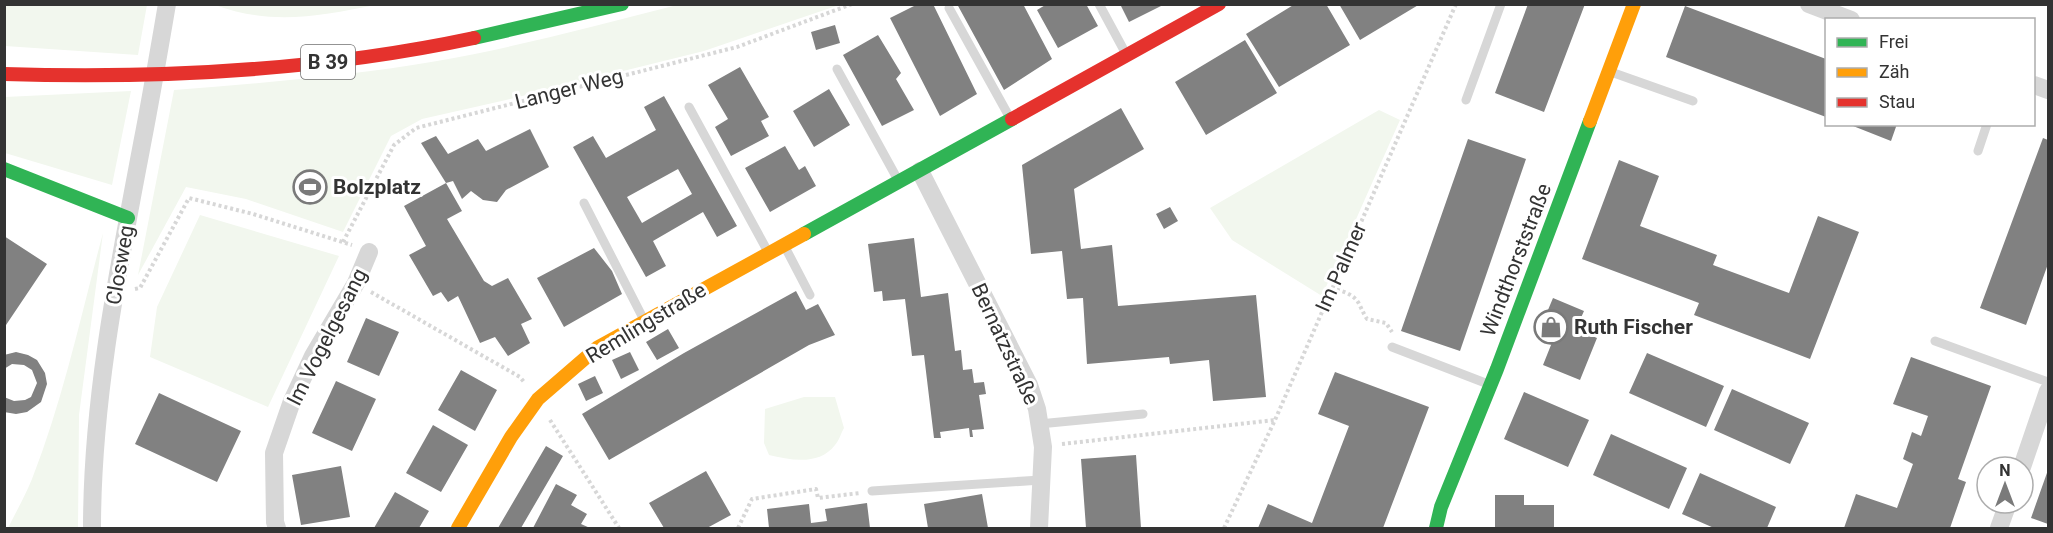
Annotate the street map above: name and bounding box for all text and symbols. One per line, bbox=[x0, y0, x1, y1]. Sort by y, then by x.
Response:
legend bbox=[1825, 18, 2035, 126]
text: Frei bbox=[1879, 31, 1909, 52]
road number: B 39 bbox=[301, 45, 355, 79]
text: Zäh bbox=[1879, 61, 1910, 82]
street label: Langer Weg bbox=[512, 64, 626, 114]
text: Stau bbox=[1879, 91, 1915, 112]
sports icon: Bolzplatz bbox=[292, 169, 328, 205]
place label: Bolzplatz bbox=[333, 175, 421, 199]
street label: Windthorststraße bbox=[1476, 180, 1556, 340]
street label: Im Palmer bbox=[1311, 218, 1371, 316]
street label: Closweg bbox=[101, 223, 139, 307]
street label: Im Vogelgesang bbox=[282, 264, 372, 410]
street label: Remlingstraße bbox=[582, 278, 710, 368]
street label: Bernatzstraße bbox=[966, 280, 1044, 408]
shop icon: Ruth Fischer bbox=[1533, 309, 1569, 345]
place label: Ruth Fischer bbox=[1574, 315, 1693, 339]
north arrow bbox=[1975, 455, 2035, 515]
text: N bbox=[1999, 461, 2011, 480]

